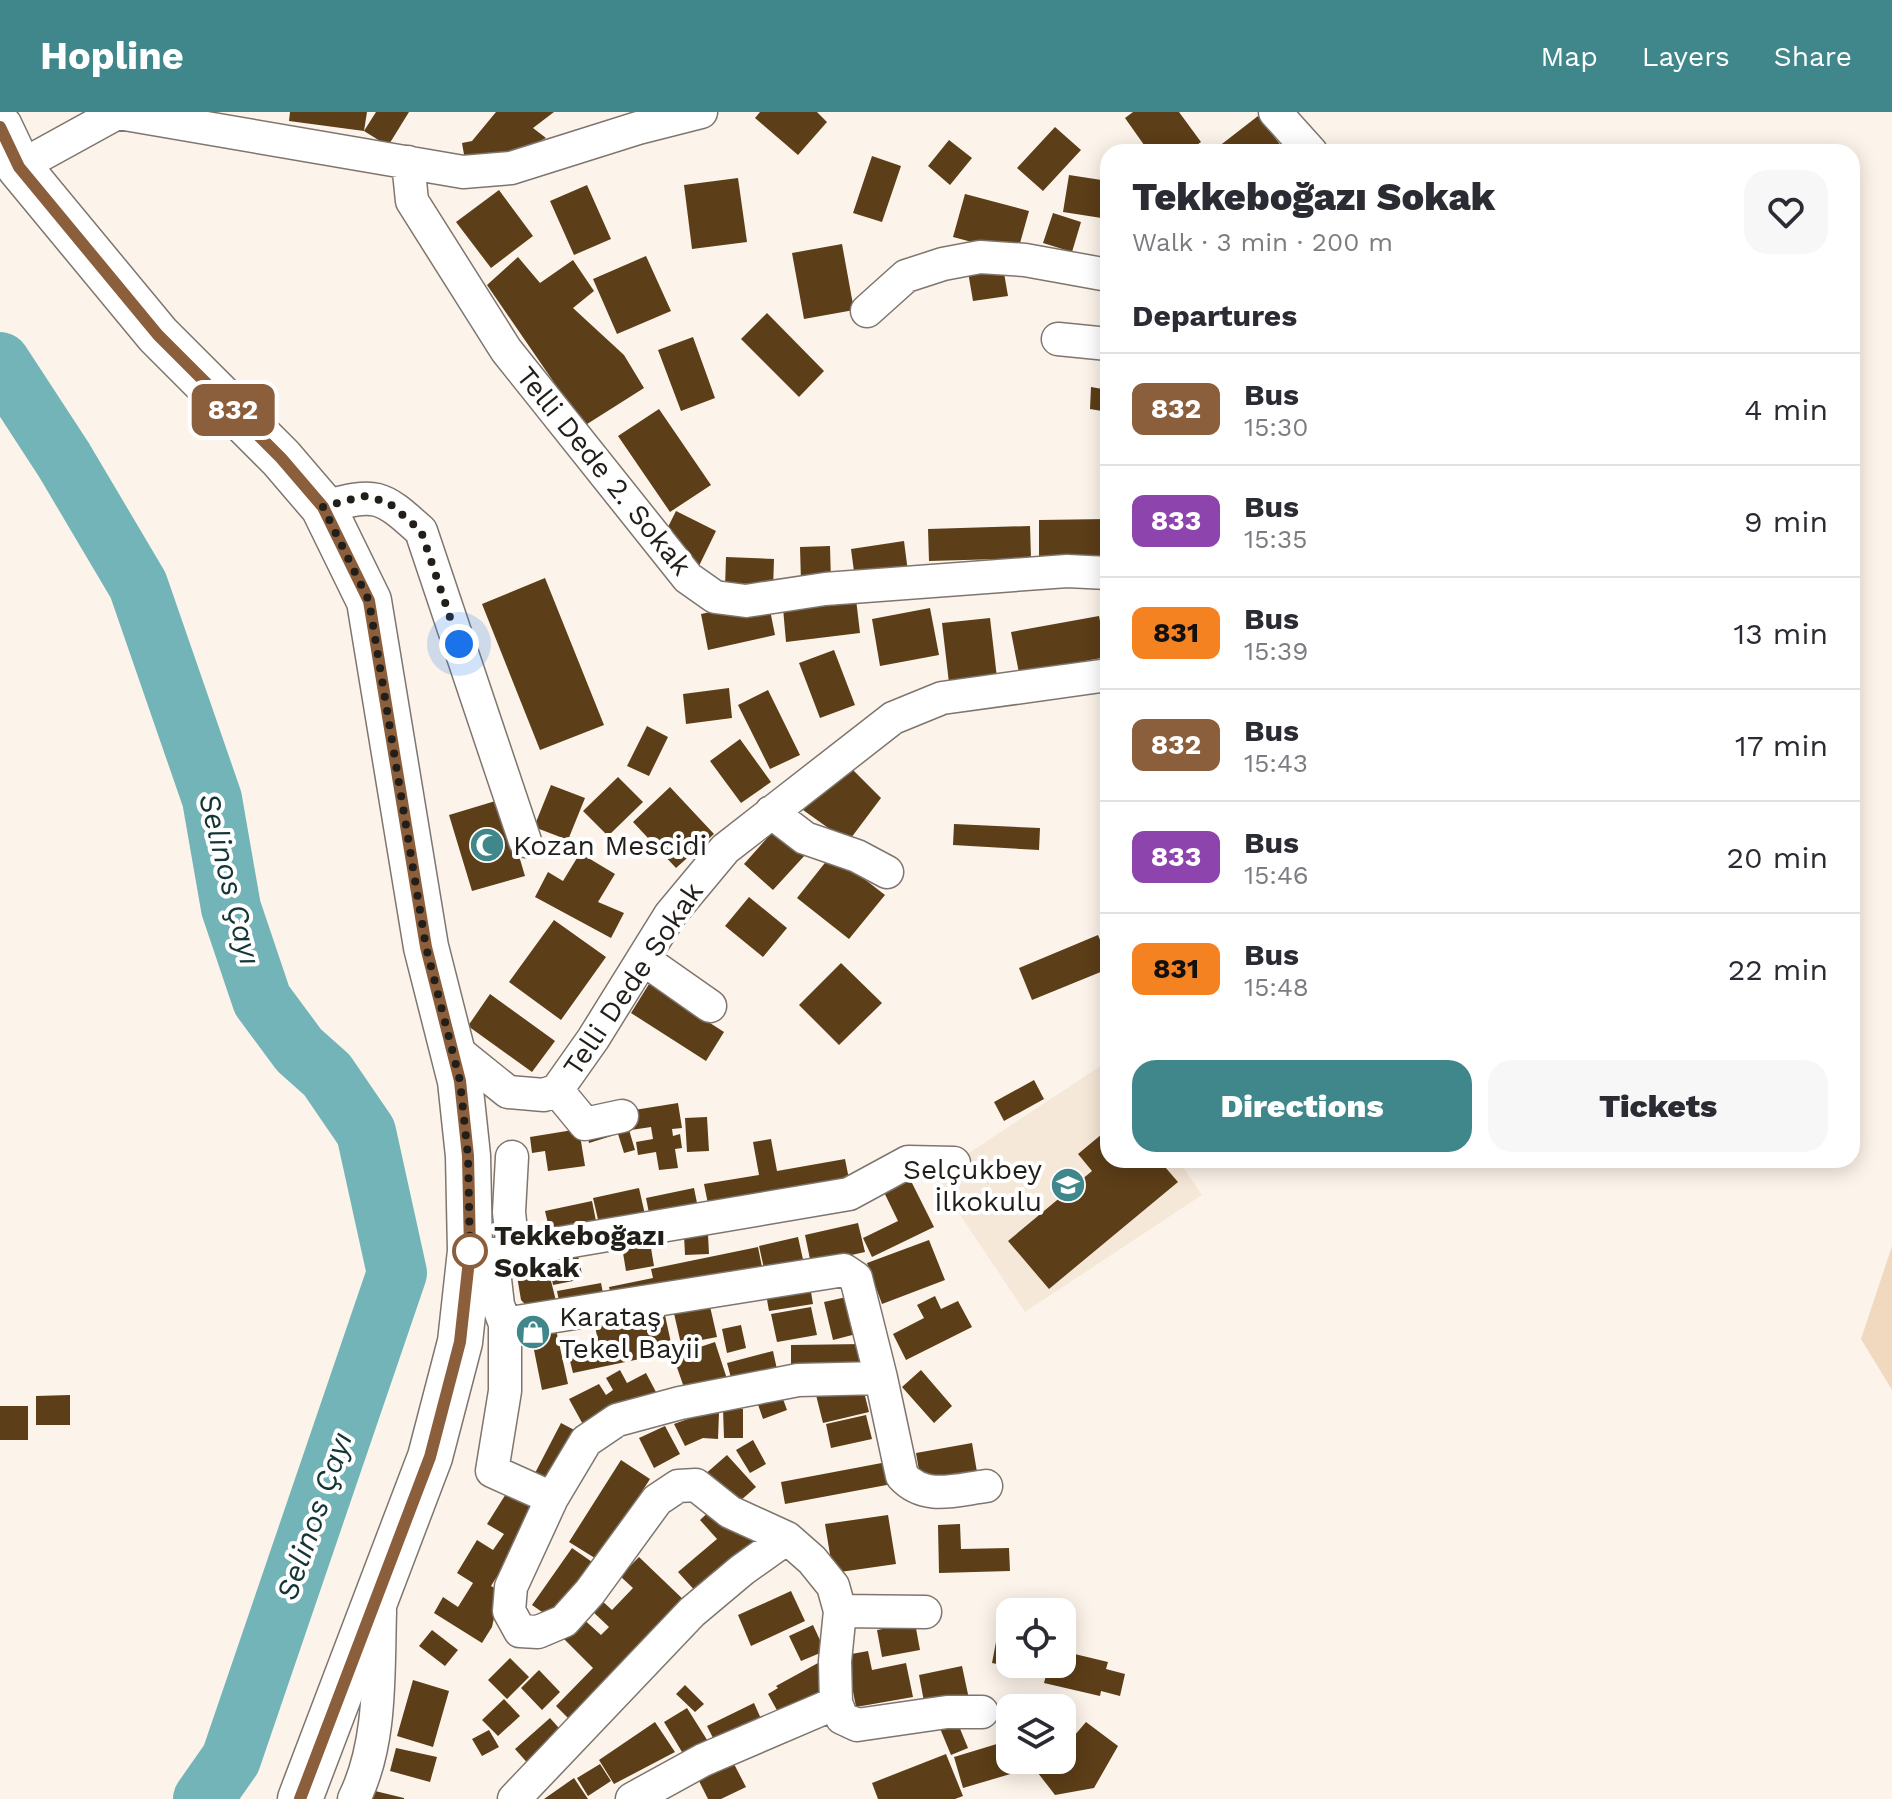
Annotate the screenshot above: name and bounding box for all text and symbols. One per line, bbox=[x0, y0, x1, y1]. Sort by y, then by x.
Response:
text: Hopline bbox=[40, 34, 184, 78]
text: Map bbox=[1541, 40, 1598, 73]
text: Layers bbox=[1642, 40, 1730, 73]
text: Share bbox=[1774, 40, 1852, 73]
button: heart bbox=[1744, 170, 1828, 254]
text: Tekkeboğazı Sokak bbox=[1132, 175, 1495, 219]
text: Walk · 3 min · 200 m bbox=[1132, 227, 1393, 257]
text: Departures bbox=[1132, 298, 1297, 333]
street label: Telli Dede 2. Sokak bbox=[510, 360, 698, 582]
text: Bus bbox=[1244, 377, 1299, 412]
line badge: 832 bbox=[187, 384, 279, 436]
text: 832 bbox=[1151, 392, 1201, 425]
text: 4 min bbox=[1744, 392, 1828, 427]
text: 832 bbox=[208, 393, 258, 426]
text: 15:30 bbox=[1244, 412, 1308, 442]
text: Bus bbox=[1244, 489, 1299, 524]
text: 833 bbox=[1151, 504, 1201, 537]
text: 9 min bbox=[1744, 504, 1828, 539]
text: 15:35 bbox=[1244, 524, 1307, 554]
text: Bus bbox=[1244, 601, 1299, 636]
text: 831 bbox=[1153, 616, 1199, 649]
text: 13 min bbox=[1733, 616, 1828, 651]
your location bbox=[439, 624, 479, 664]
text: 15:39 bbox=[1244, 636, 1308, 666]
text: Bus bbox=[1244, 713, 1299, 748]
text: 832 bbox=[1151, 728, 1201, 761]
text: 17 min bbox=[1735, 728, 1828, 763]
text: 15:43 bbox=[1244, 748, 1308, 778]
water label: Selinos Çayı bbox=[192, 790, 268, 968]
text: Bus bbox=[1244, 825, 1299, 860]
mosque icon: Kozan Mescidi bbox=[468, 826, 506, 864]
place label: Kozan Mescidi bbox=[513, 829, 707, 862]
text: 833 bbox=[1151, 840, 1201, 873]
text: 20 min bbox=[1726, 840, 1828, 875]
text: 15:46 bbox=[1244, 860, 1309, 890]
street label: Telli Dede Sokak bbox=[556, 876, 710, 1082]
text: Bus bbox=[1244, 937, 1299, 972]
text: 831 bbox=[1153, 952, 1199, 985]
text: 22 min bbox=[1728, 952, 1828, 987]
text: 15:48 bbox=[1244, 972, 1309, 1002]
button: Directions bbox=[1132, 1060, 1472, 1152]
button: Tickets bbox=[1488, 1060, 1828, 1152]
place label: Selçukbey İlkokulu bbox=[903, 1153, 1043, 1218]
school or university icon: Selçukbey İlkokulu bbox=[1049, 1166, 1087, 1204]
place label: Tekkeboğazı Sokak bbox=[494, 1219, 665, 1284]
marker: Tekkeboğazı Sokak bbox=[453, 1234, 487, 1268]
place label: Karataş Tekel Bayii bbox=[559, 1300, 700, 1365]
shop icon: Karataş Tekel Bayii bbox=[514, 1313, 552, 1351]
water label: Selinos Çayı bbox=[269, 1427, 359, 1605]
map controls bbox=[996, 1598, 1076, 1774]
button: locate bbox=[996, 1598, 1076, 1678]
button: layers bbox=[996, 1694, 1076, 1774]

